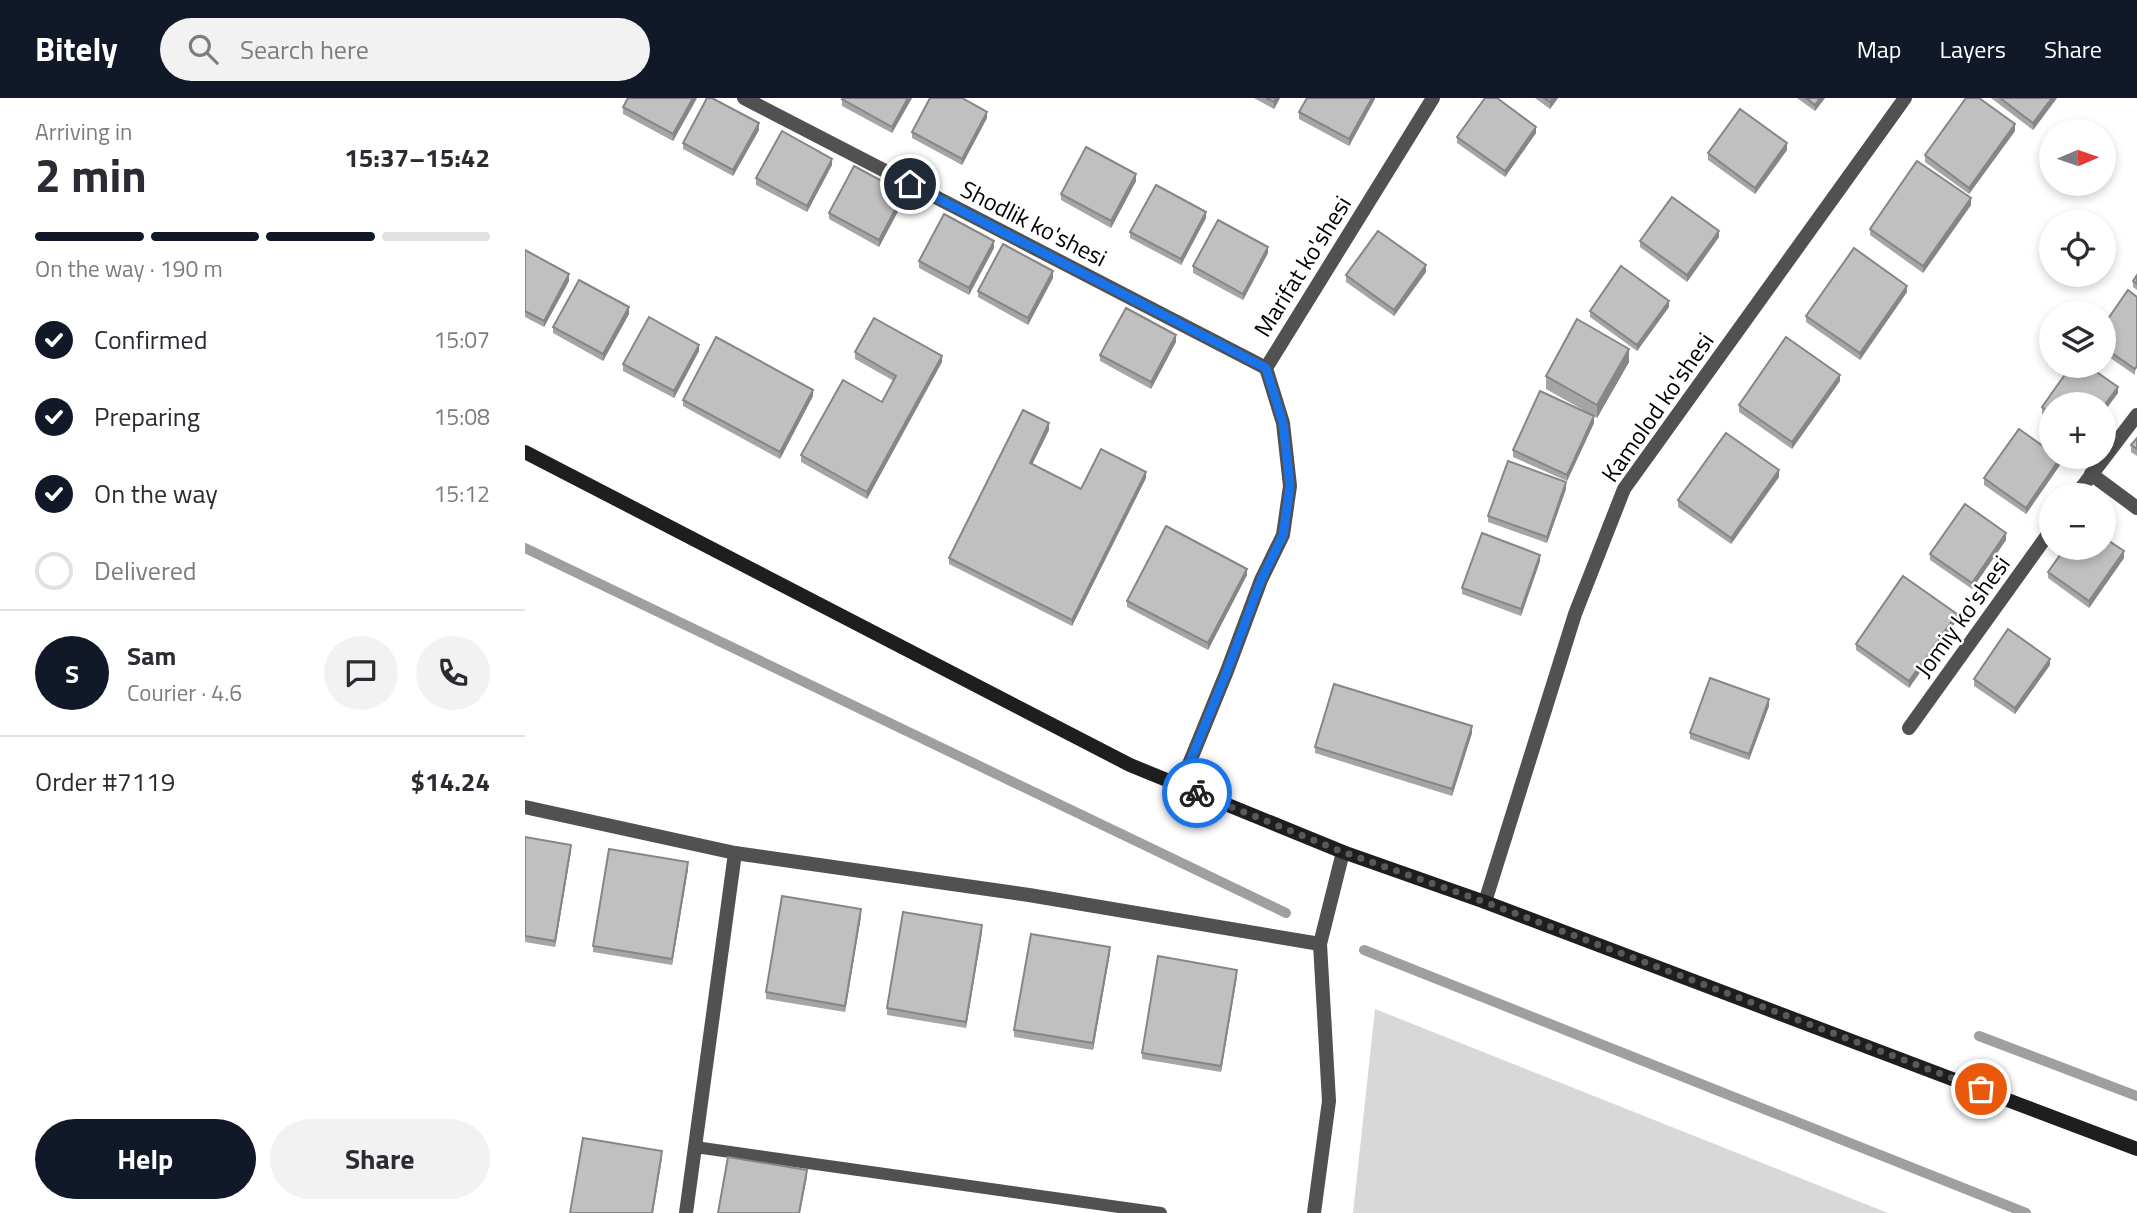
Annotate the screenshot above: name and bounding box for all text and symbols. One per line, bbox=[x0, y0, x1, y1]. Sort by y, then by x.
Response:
search box bbox=[160, 18, 650, 81]
text: Bitely bbox=[35, 24, 118, 74]
icon: search bbox=[184, 30, 222, 68]
text: Search here bbox=[240, 30, 369, 69]
text: Map bbox=[1857, 31, 1902, 67]
text: Layers bbox=[1940, 31, 2006, 67]
text: Share bbox=[2044, 31, 2102, 67]
text: Arriving in bbox=[35, 114, 132, 149]
north arrow bbox=[2039, 119, 2116, 196]
map controls bbox=[2039, 119, 2116, 560]
text: 15:37–15:42 bbox=[344, 138, 490, 177]
text: 2 min bbox=[35, 140, 147, 210]
pin bbox=[880, 154, 940, 214]
icon: home bbox=[891, 165, 929, 203]
street label: Shodlik ko'shesi bbox=[955, 171, 1113, 275]
street label: Marifat ko'shesi bbox=[1244, 188, 1360, 344]
button: locate bbox=[2039, 210, 2116, 287]
text: On the way · 190 m bbox=[35, 251, 223, 286]
button: layers bbox=[2039, 301, 2116, 378]
text: Confirmed bbox=[94, 320, 208, 359]
icon: check bbox=[35, 321, 73, 359]
text: 15:07 bbox=[433, 322, 490, 357]
street label: Kamolod ko'shesi bbox=[1592, 325, 1722, 489]
button: + bbox=[2039, 392, 2116, 469]
text: Preparing bbox=[94, 397, 200, 436]
icon: check bbox=[35, 398, 73, 436]
text: 15:08 bbox=[433, 399, 490, 434]
text: On the way bbox=[94, 474, 218, 513]
icon: check bbox=[35, 475, 73, 513]
text: 15:12 bbox=[433, 476, 490, 511]
button: − bbox=[2039, 483, 2116, 560]
street label: Jomiy ko'shesi bbox=[1906, 548, 2018, 684]
text: Delivered bbox=[94, 551, 197, 590]
text: Sam bbox=[127, 636, 176, 675]
button: chat bbox=[324, 636, 398, 710]
button: phone bbox=[416, 636, 490, 710]
text: S bbox=[65, 654, 79, 693]
text: Courier · 4.6 bbox=[127, 675, 242, 710]
courier bbox=[1162, 758, 1232, 828]
text: Order #7119 bbox=[35, 762, 175, 801]
text: $14.24 bbox=[411, 762, 490, 801]
icon: bike bbox=[1178, 774, 1216, 812]
pin bbox=[1951, 1059, 2011, 1119]
icon: bag bbox=[1962, 1070, 2000, 1108]
button: Help bbox=[35, 1119, 256, 1199]
button: Share bbox=[270, 1119, 490, 1199]

